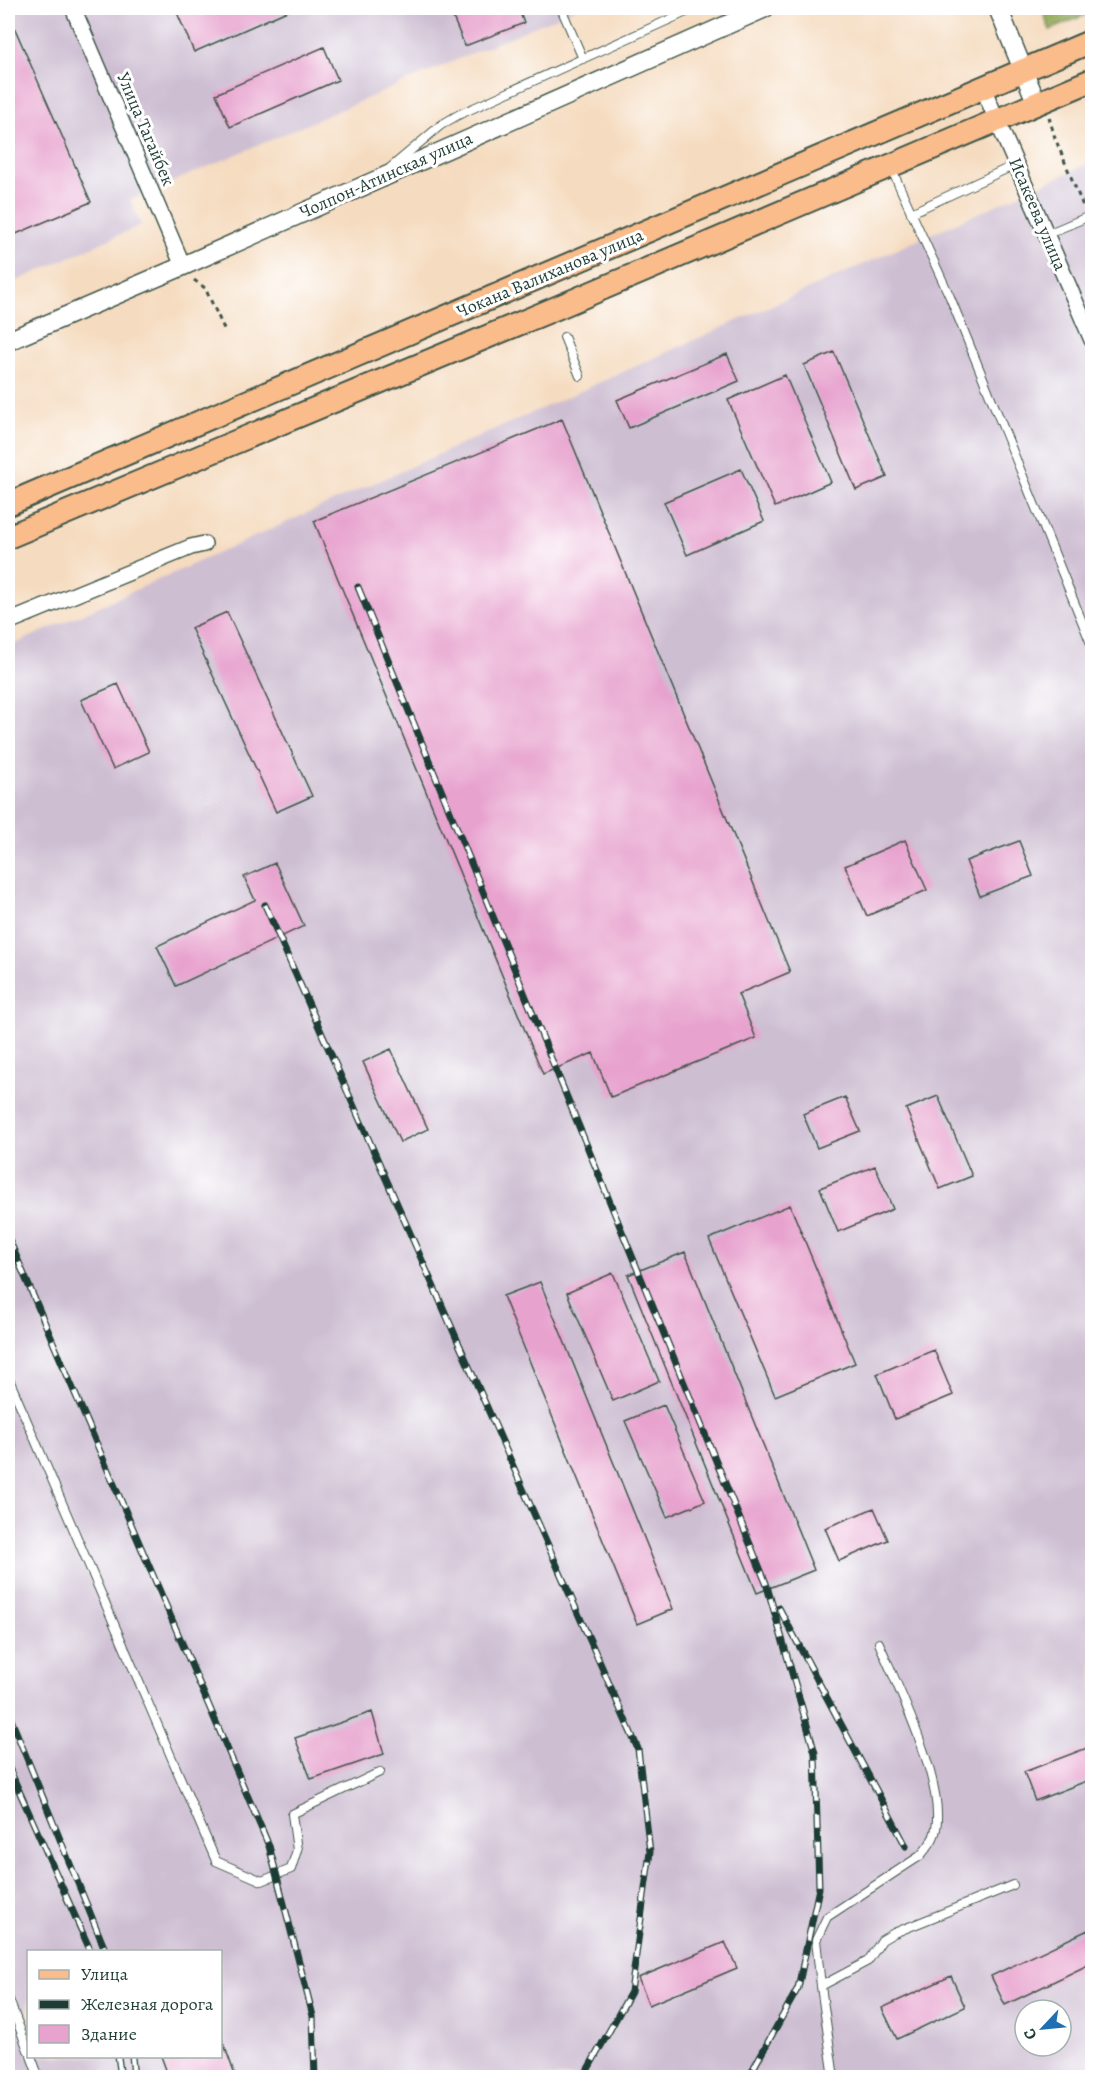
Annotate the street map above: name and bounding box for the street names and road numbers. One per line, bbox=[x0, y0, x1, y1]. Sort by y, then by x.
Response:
street label: Улица Тагайбек bbox=[111, 68, 181, 190]
street label: Чолпон-Атинская улица bbox=[296, 126, 477, 224]
street label: Исакеева улица bbox=[1003, 154, 1073, 275]
street label: Чокана Валиханова улица bbox=[453, 223, 648, 323]

